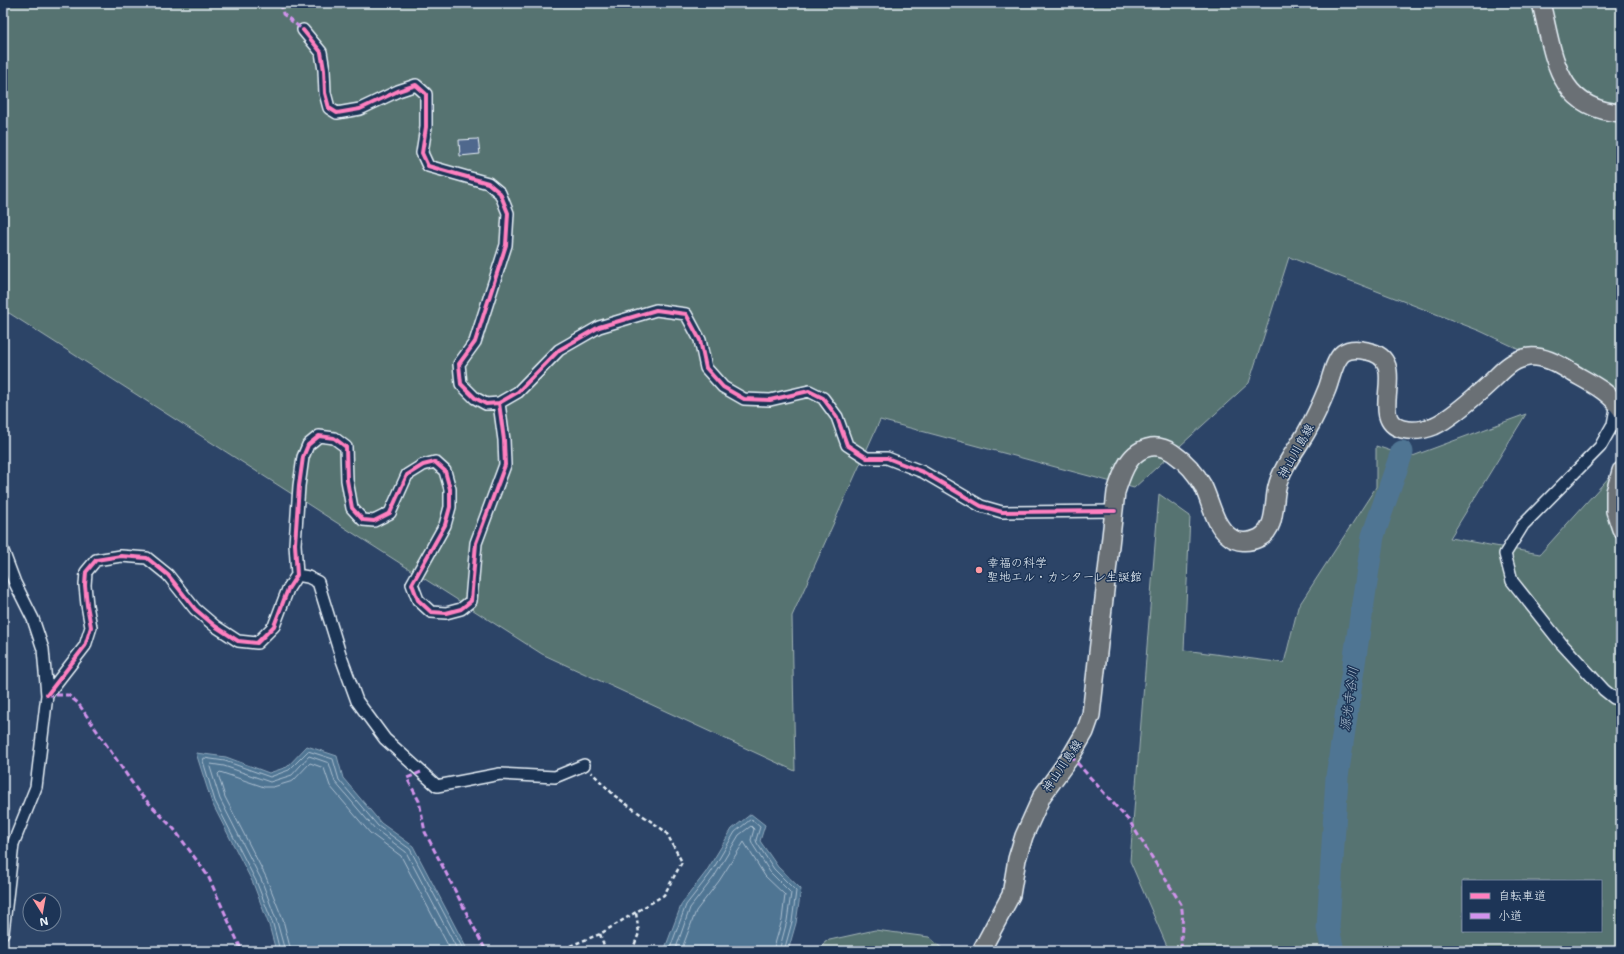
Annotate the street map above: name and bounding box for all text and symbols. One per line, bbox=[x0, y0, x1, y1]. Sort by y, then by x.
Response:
street label: 神山川島線 bbox=[1274, 421, 1318, 481]
place label: 幸福の科学 聖地エル・カンターレ生誕館 bbox=[987, 555, 1142, 585]
marker: 幸福の科学 聖地エル・カンターレ生誕館 bbox=[974, 565, 984, 575]
water label: 源光寺谷川 bbox=[1336, 666, 1362, 732]
street label: 神山川島線 bbox=[1039, 737, 1085, 795]
legend bbox=[1462, 880, 1602, 932]
text: 自転車道 bbox=[1498, 888, 1546, 904]
north arrow bbox=[22, 892, 62, 932]
text: 小道 bbox=[1498, 908, 1522, 924]
text: N bbox=[38, 913, 50, 930]

